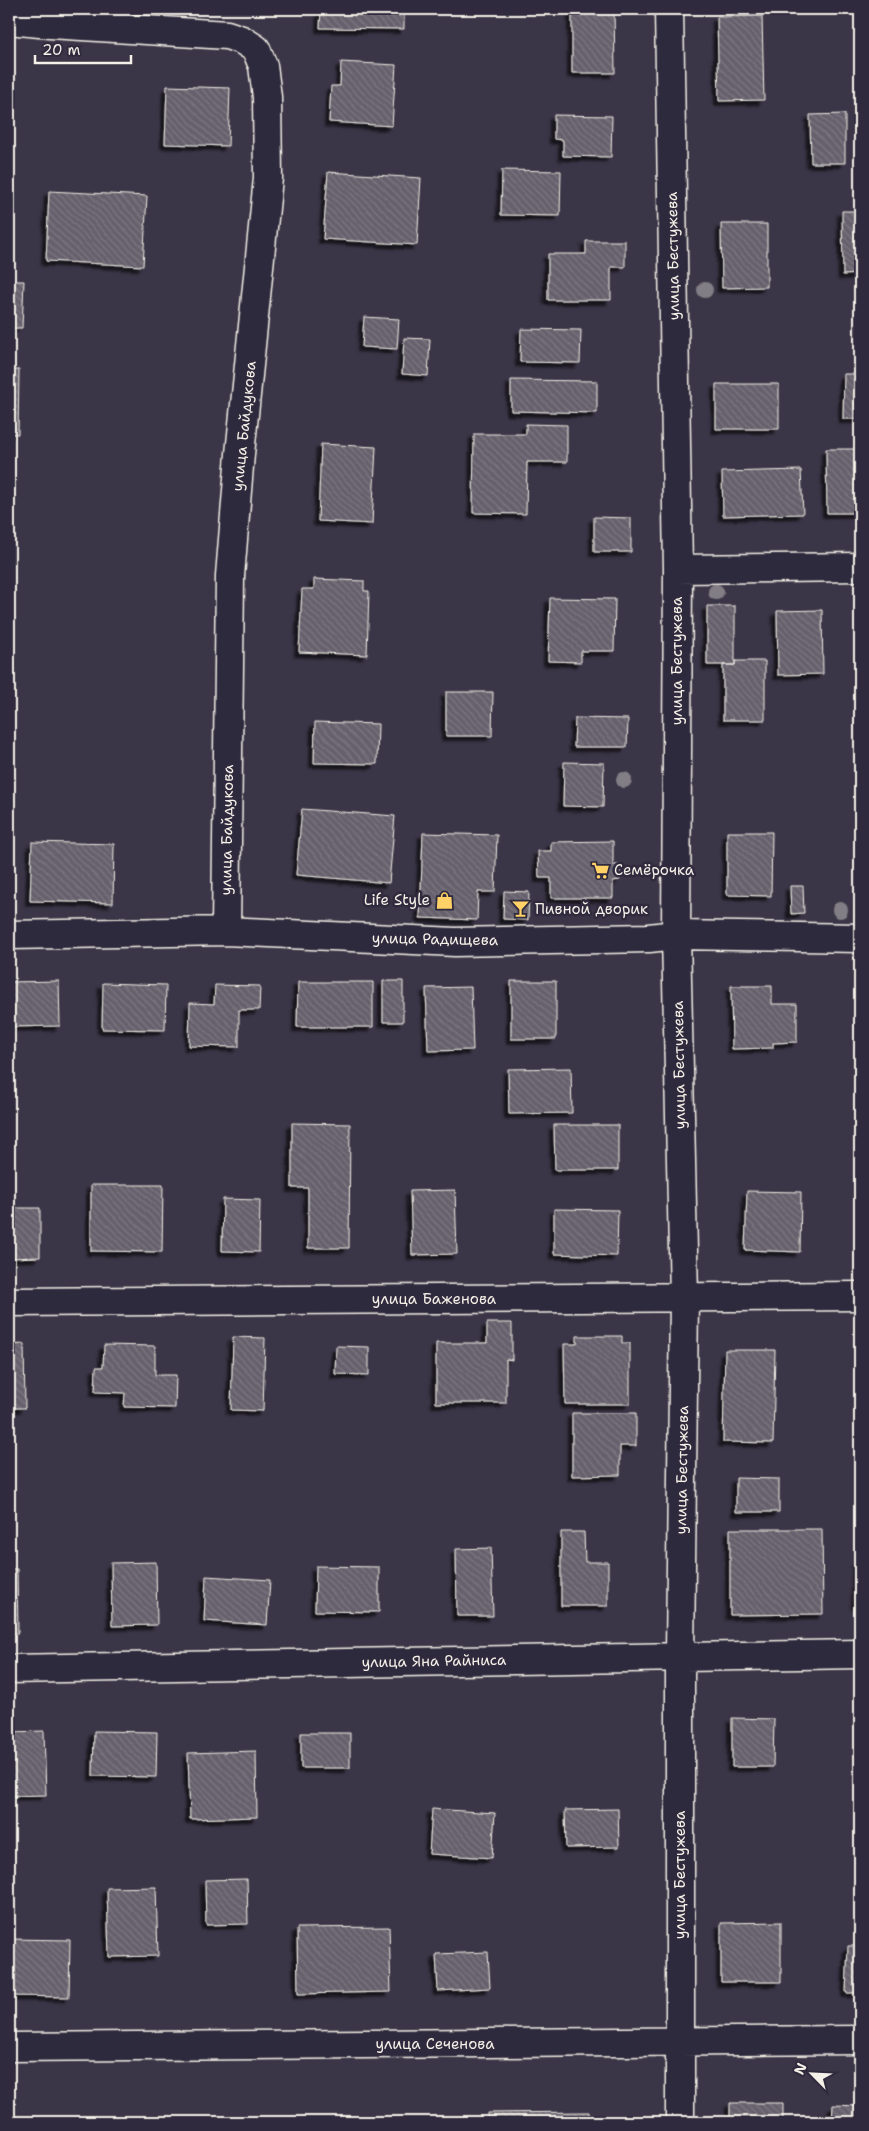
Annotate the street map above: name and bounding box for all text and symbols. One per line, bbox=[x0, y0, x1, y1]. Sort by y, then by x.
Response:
scale bar bbox=[35, 32, 131, 64]
text: 20 m bbox=[42, 40, 81, 60]
street label: улица Бестужева bbox=[662, 191, 684, 321]
street label: улица Байдукова bbox=[227, 359, 261, 492]
street label: улица Бестужева bbox=[667, 596, 687, 725]
street label: улица Байдукова bbox=[216, 764, 238, 896]
supermarket icon: Семёрочка bbox=[590, 860, 610, 880]
place label: Семёрочка bbox=[614, 860, 695, 880]
place label: Life Style bbox=[364, 890, 430, 910]
shop icon: Life Style bbox=[434, 890, 454, 910]
bar icon: Пивной дворик bbox=[511, 899, 531, 919]
place label: Пивной дворик bbox=[535, 899, 648, 919]
street label: улица Радищева bbox=[372, 928, 499, 950]
street label: улица Бестужева bbox=[668, 1000, 690, 1130]
street label: улица Баженова bbox=[372, 1289, 497, 1309]
street label: улица Бестужева bbox=[671, 1405, 693, 1535]
street label: улица Яна Райниса bbox=[361, 1650, 507, 1672]
street label: улица Бестужева bbox=[670, 1810, 690, 1939]
street label: улица Сеченова bbox=[375, 2034, 495, 2054]
north arrow bbox=[786, 2048, 836, 2098]
text: N bbox=[790, 2060, 811, 2077]

